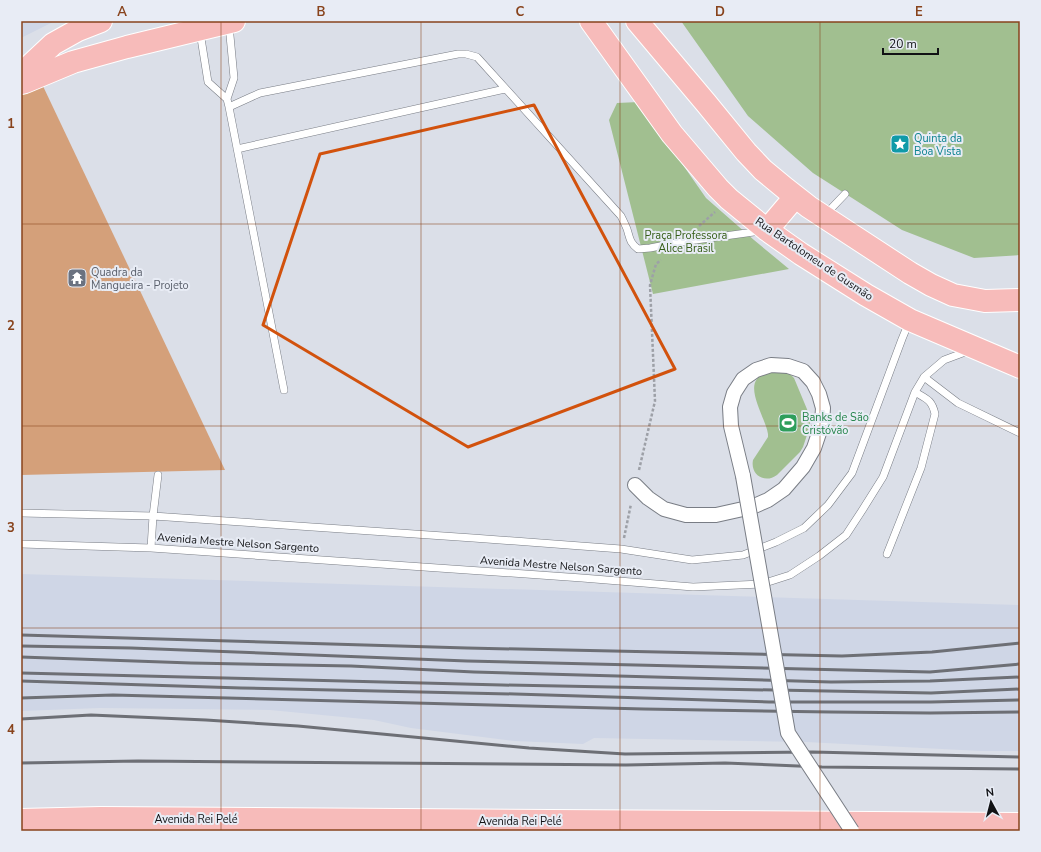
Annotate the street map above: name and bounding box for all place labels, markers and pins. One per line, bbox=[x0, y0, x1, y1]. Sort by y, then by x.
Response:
place label: Quinta da Boa Vista bbox=[914, 131, 962, 159]
place icon: Quinta da Boa Vista bbox=[889, 133, 911, 155]
place label: Quadra da Mangueira - Projeto bbox=[91, 265, 189, 293]
temple icon: Quadra da Mangueira - Projeto bbox=[66, 267, 88, 289]
place label: Banks de São Cristóvão bbox=[802, 410, 869, 438]
sports icon: Banks de São Cristóvão bbox=[777, 412, 799, 434]

